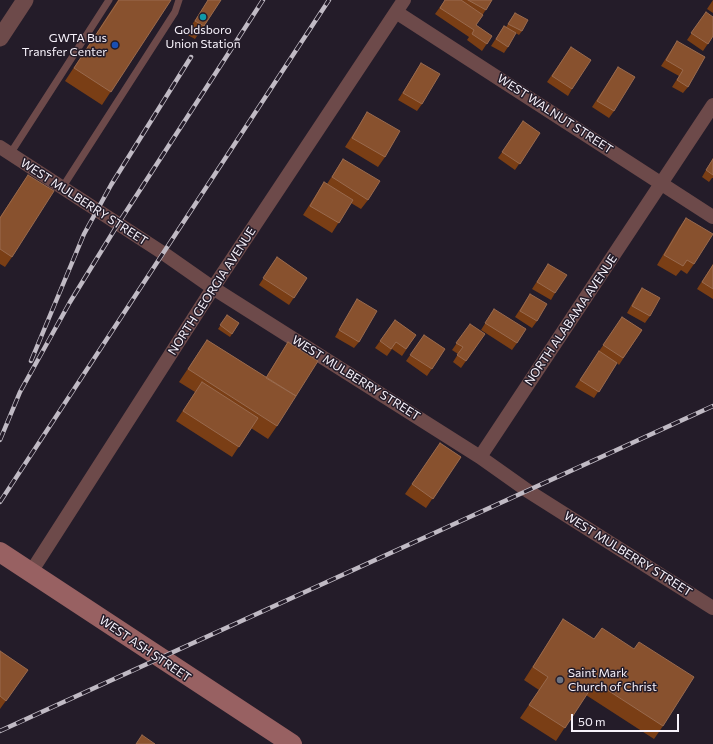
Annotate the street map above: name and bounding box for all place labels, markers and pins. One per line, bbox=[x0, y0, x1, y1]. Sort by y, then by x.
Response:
marker: Goldsboro Union Station bbox=[198, 12, 208, 22]
place label: Goldsboro Union Station bbox=[165, 23, 241, 51]
place label: GWTA Bus Transfer Center bbox=[22, 31, 107, 59]
marker: GWTA Bus Transfer Center bbox=[110, 40, 120, 50]
place label: Saint Mark Church of Christ bbox=[568, 666, 657, 694]
marker: Saint Mark Church of Christ bbox=[555, 675, 565, 685]

